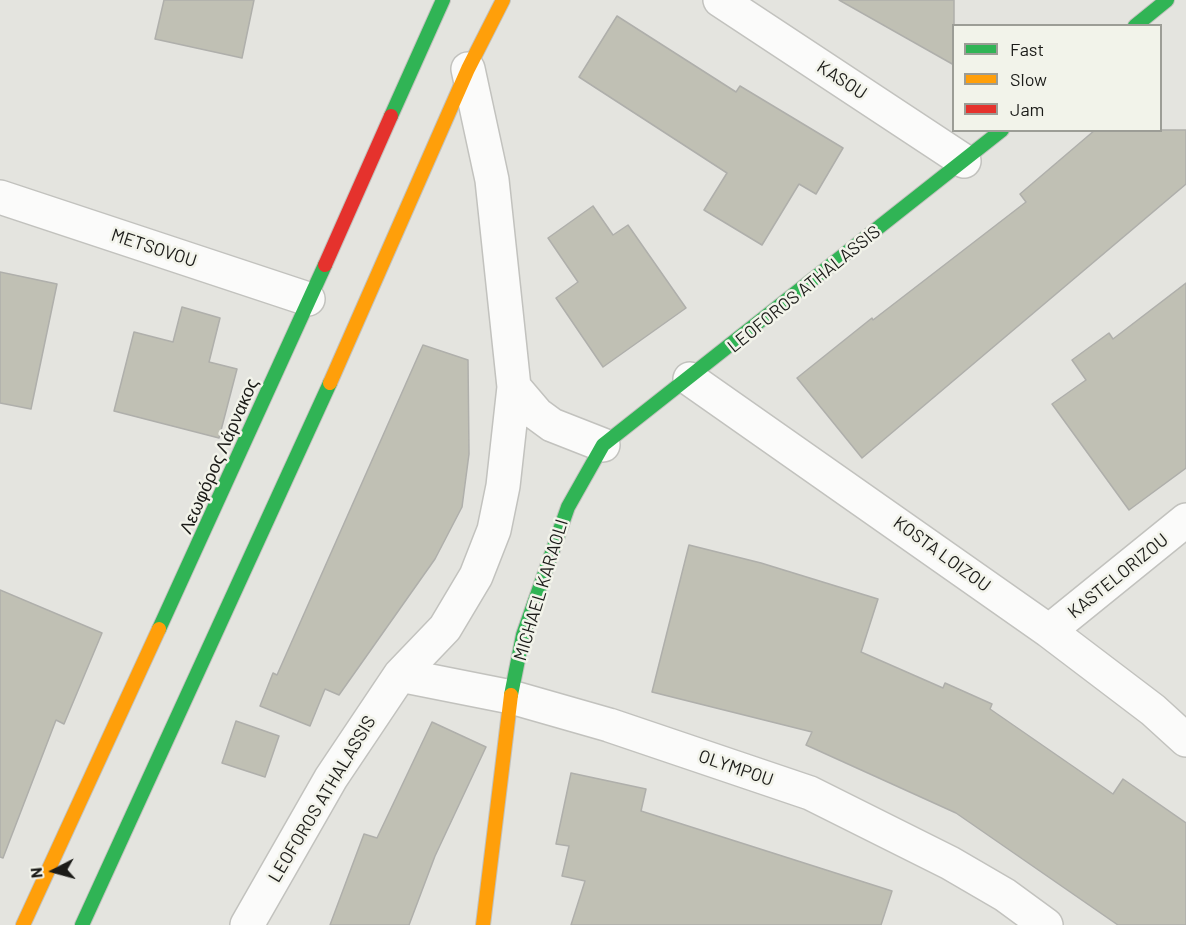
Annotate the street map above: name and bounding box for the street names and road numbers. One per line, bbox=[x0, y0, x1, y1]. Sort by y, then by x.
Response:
street label: KASOU bbox=[813, 56, 871, 104]
street label: LEOFOROS ATHALASSIS bbox=[723, 221, 885, 357]
street label: METSOVOU bbox=[109, 224, 199, 272]
street label: Λεωφόρος Λάρνακος bbox=[175, 375, 263, 537]
street label: KOSTA LOIZOU bbox=[889, 512, 995, 596]
street label: MICHAEL KARAOLI bbox=[509, 517, 573, 663]
street label: KASTELORIZOU bbox=[1063, 529, 1173, 623]
street label: LEOFOROS ATHALASSIS bbox=[264, 712, 380, 886]
street label: OLYMPOU bbox=[696, 745, 776, 791]

